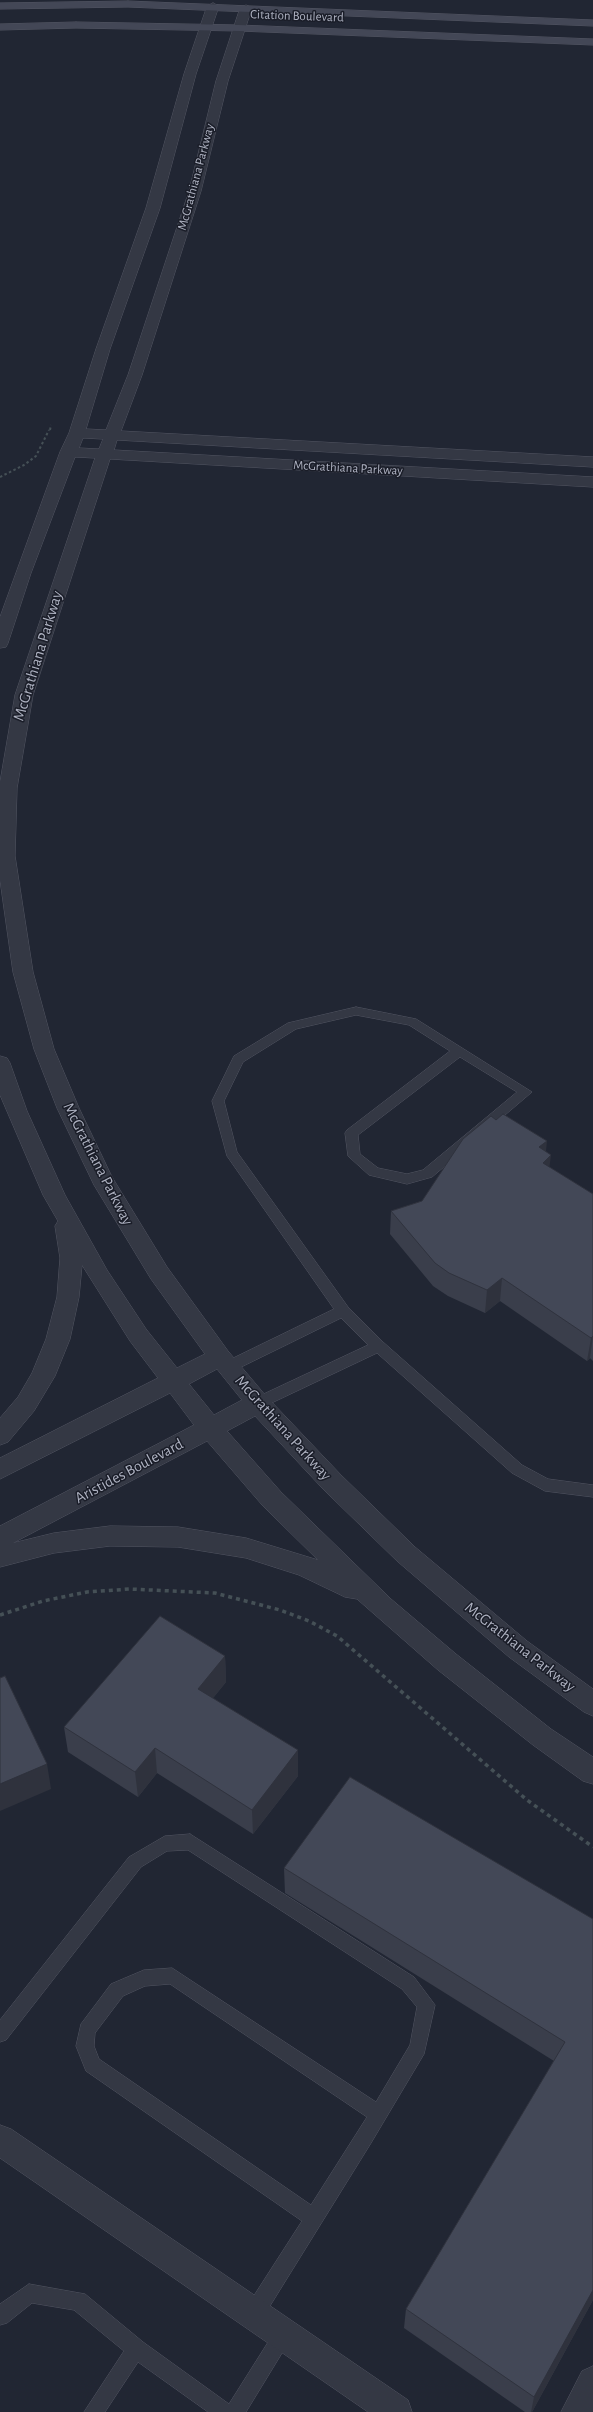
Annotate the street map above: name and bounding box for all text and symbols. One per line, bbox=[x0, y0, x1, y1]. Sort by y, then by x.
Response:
street label: Citation Boulevard bbox=[250, 7, 344, 25]
street label: McGrathiana Parkway bbox=[174, 122, 218, 232]
street label: McGrathiana Parkway bbox=[293, 457, 403, 479]
street label: McGrathiana Parkway bbox=[9, 589, 67, 723]
street label: McGrathiana Parkway bbox=[59, 1099, 137, 1229]
street label: McGrathiana Parkway bbox=[231, 1371, 335, 1485]
street label: Aristides Boulevard bbox=[71, 1434, 187, 1508]
street label: McGrathiana Parkway bbox=[461, 1598, 579, 1696]

